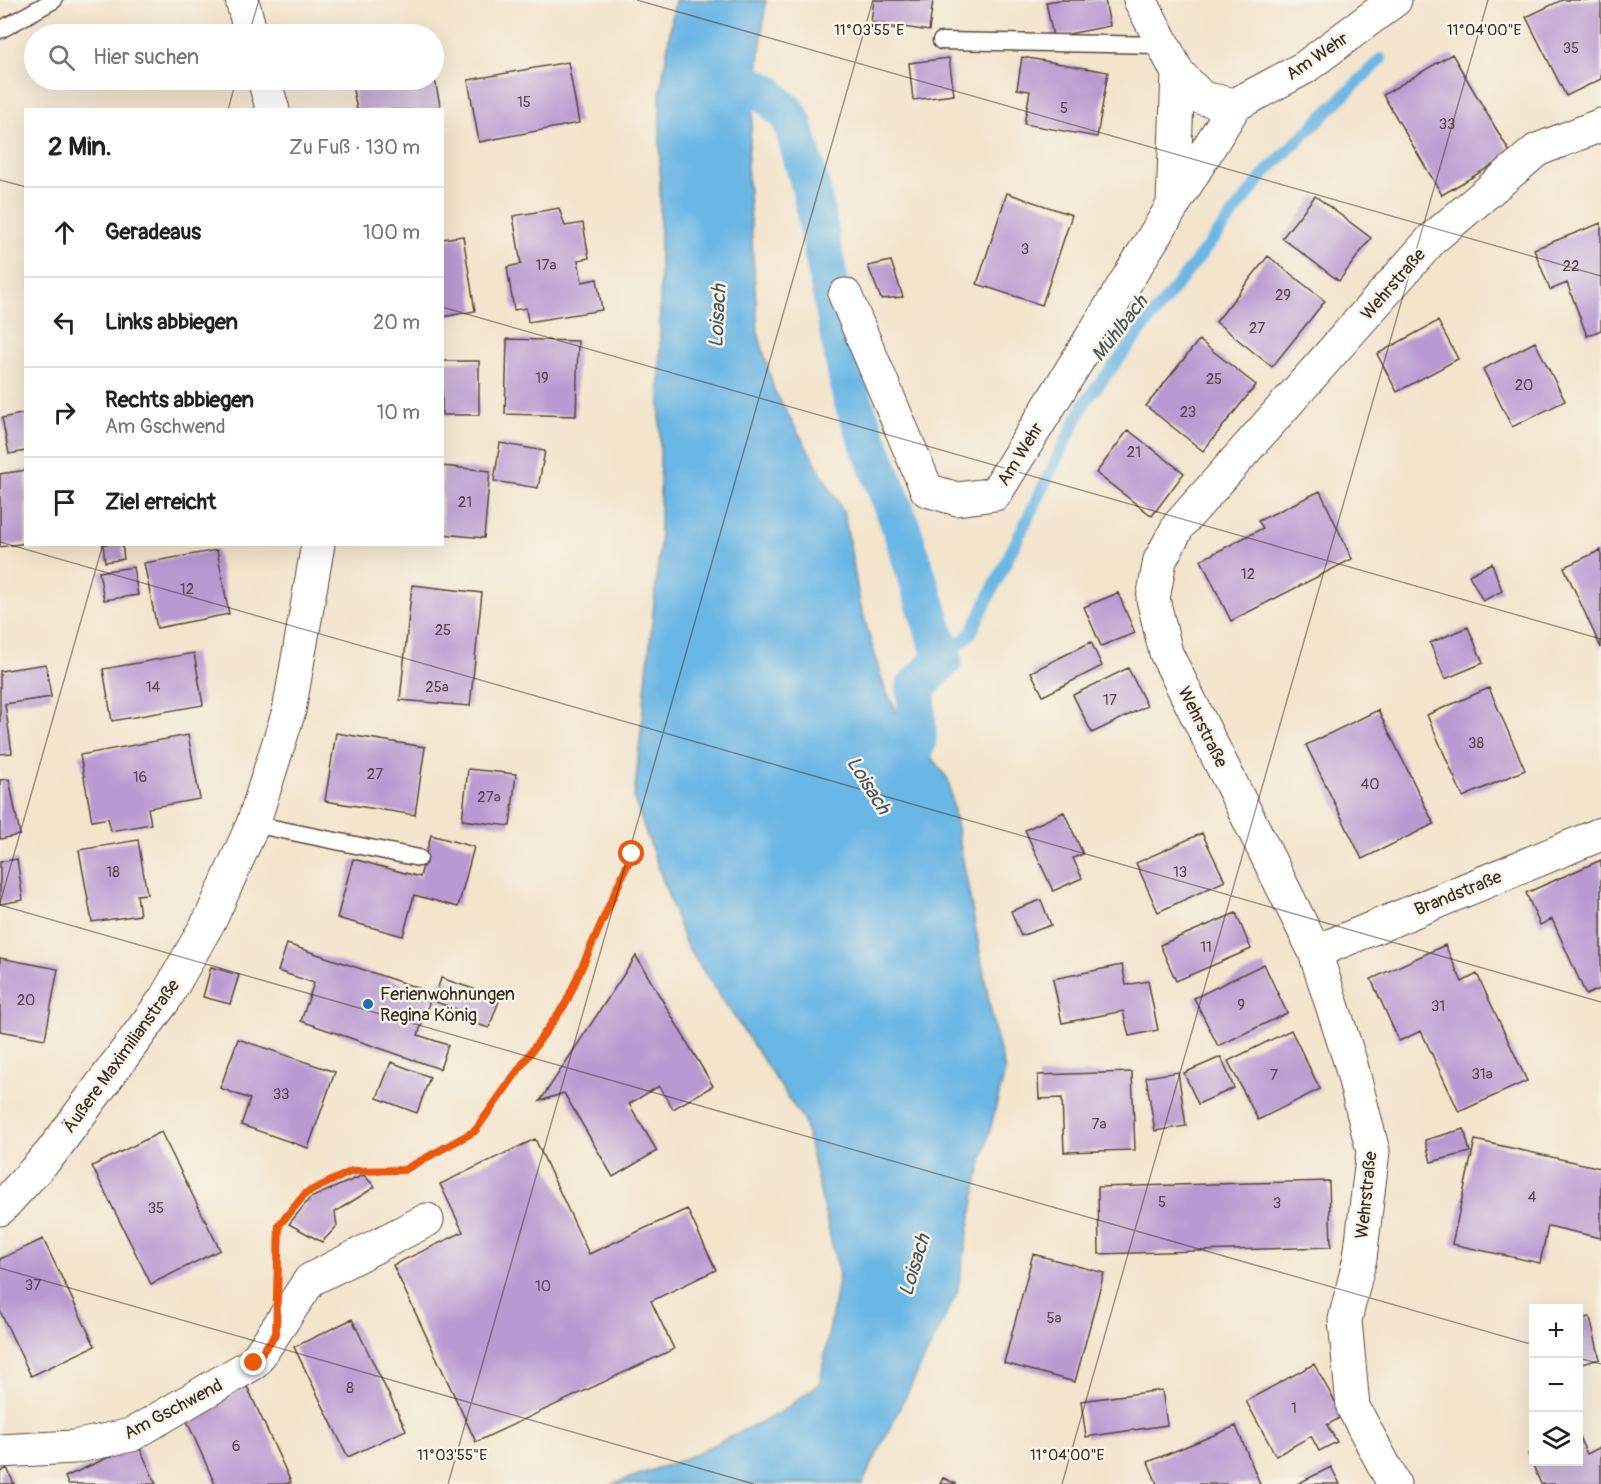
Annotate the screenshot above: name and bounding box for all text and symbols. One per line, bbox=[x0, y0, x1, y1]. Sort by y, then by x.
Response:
text: 11°03'55"E bbox=[834, 21, 904, 40]
text: 11°04'00"E bbox=[1447, 21, 1521, 40]
search box bbox=[24, 24, 444, 90]
street label: Am Wehr bbox=[1282, 27, 1353, 86]
house number: 35 bbox=[1563, 39, 1579, 58]
icon: search bbox=[45, 41, 78, 74]
text: Hier suchen bbox=[93, 43, 199, 71]
house number: 15 bbox=[517, 93, 531, 112]
house number: 5 bbox=[1060, 99, 1068, 118]
house number: 33 bbox=[1439, 115, 1455, 134]
text: 2 Min. bbox=[48, 131, 112, 163]
text: Zu Fuß · 130 m bbox=[289, 135, 420, 160]
icon: ahead bbox=[48, 216, 81, 249]
text: Geradeaus bbox=[105, 218, 201, 246]
text: 100 m bbox=[363, 220, 420, 245]
house number: 3 bbox=[1021, 240, 1029, 259]
street label: Wehrstraße bbox=[1356, 244, 1431, 325]
house number: 17a bbox=[536, 256, 556, 275]
house number: 22 bbox=[1563, 257, 1579, 276]
water label: Loisach bbox=[703, 282, 732, 348]
house number: 29 bbox=[1275, 286, 1291, 305]
water label: Mühlbach bbox=[1086, 289, 1154, 367]
icon: left bbox=[48, 306, 81, 339]
text: Links abbiegen bbox=[105, 308, 238, 336]
text: 20 m bbox=[373, 310, 420, 335]
house number: 27 bbox=[1249, 319, 1265, 338]
house number: 19 bbox=[535, 369, 549, 388]
house number: 25 bbox=[1206, 370, 1222, 389]
house number: 20 bbox=[1515, 376, 1533, 395]
text: Rechts abbiegen bbox=[105, 386, 254, 414]
icon: right bbox=[48, 396, 81, 429]
text: 10 m bbox=[376, 400, 420, 425]
house number: 23 bbox=[1180, 403, 1196, 422]
text: Am Gschwend bbox=[105, 414, 226, 439]
street label: Am Wehr bbox=[992, 418, 1049, 490]
house number: 21 bbox=[1127, 443, 1141, 462]
icon: arrive bbox=[48, 486, 81, 519]
text: Ziel erreicht bbox=[105, 488, 216, 516]
house number: 21 bbox=[458, 493, 472, 512]
house number: 12 bbox=[1241, 565, 1255, 584]
house number: 12 bbox=[180, 580, 194, 599]
house number: 25 bbox=[435, 621, 451, 640]
house number: 14 bbox=[146, 678, 161, 697]
house number: 25a bbox=[425, 678, 449, 697]
street label: Wehrstraße bbox=[1172, 683, 1233, 772]
house number: 17 bbox=[1103, 691, 1117, 710]
house number: 38 bbox=[1468, 734, 1484, 753]
water label: Loisach bbox=[841, 752, 897, 820]
house number: 27 bbox=[367, 765, 383, 784]
house number: 16 bbox=[133, 768, 147, 787]
house number: 40 bbox=[1361, 775, 1379, 794]
house number: 27a bbox=[477, 788, 501, 807]
route start bbox=[618, 840, 644, 866]
house number: 18 bbox=[106, 863, 120, 882]
house number: 13 bbox=[1173, 863, 1187, 882]
street label: Brandstraße bbox=[1411, 865, 1505, 921]
house number: 11 bbox=[1200, 938, 1212, 957]
street label: Äußere Maximilianstraße bbox=[58, 975, 185, 1138]
place label: Ferienwohnungen Regina König bbox=[380, 983, 515, 1027]
house number: 20 bbox=[17, 991, 35, 1010]
house number: 9 bbox=[1237, 996, 1245, 1015]
marker: Ferienwohnungen Regina König bbox=[361, 997, 375, 1011]
house number: 31 bbox=[1431, 997, 1445, 1016]
house number: 31a bbox=[1471, 1065, 1493, 1084]
house number: 7 bbox=[1270, 1066, 1278, 1085]
house number: 33 bbox=[273, 1085, 289, 1104]
house number: 7a bbox=[1092, 1115, 1106, 1134]
street label: Wehrstraße bbox=[1350, 1150, 1383, 1240]
house number: 4 bbox=[1528, 1188, 1537, 1207]
house number: 5 bbox=[1158, 1193, 1166, 1212]
house number: 3 bbox=[1273, 1194, 1281, 1213]
house number: 35 bbox=[148, 1199, 164, 1218]
water label: Loisach bbox=[893, 1230, 936, 1299]
house number: 37 bbox=[25, 1276, 41, 1295]
house number: 10 bbox=[535, 1277, 551, 1296]
map controls bbox=[1529, 1304, 1583, 1466]
button: + bbox=[1529, 1304, 1583, 1358]
house number: 5a bbox=[1046, 1309, 1062, 1328]
route end bbox=[240, 1349, 266, 1375]
button: − bbox=[1529, 1358, 1583, 1412]
street label: Am Gschwend bbox=[120, 1374, 227, 1445]
house number: 8 bbox=[346, 1379, 354, 1398]
house number: 1 bbox=[1291, 1399, 1297, 1418]
button: layers bbox=[1529, 1412, 1583, 1466]
house number: 6 bbox=[232, 1437, 240, 1456]
text: 11°03'55"E bbox=[417, 1446, 487, 1465]
text: 11°04'00"E bbox=[1030, 1446, 1104, 1465]

